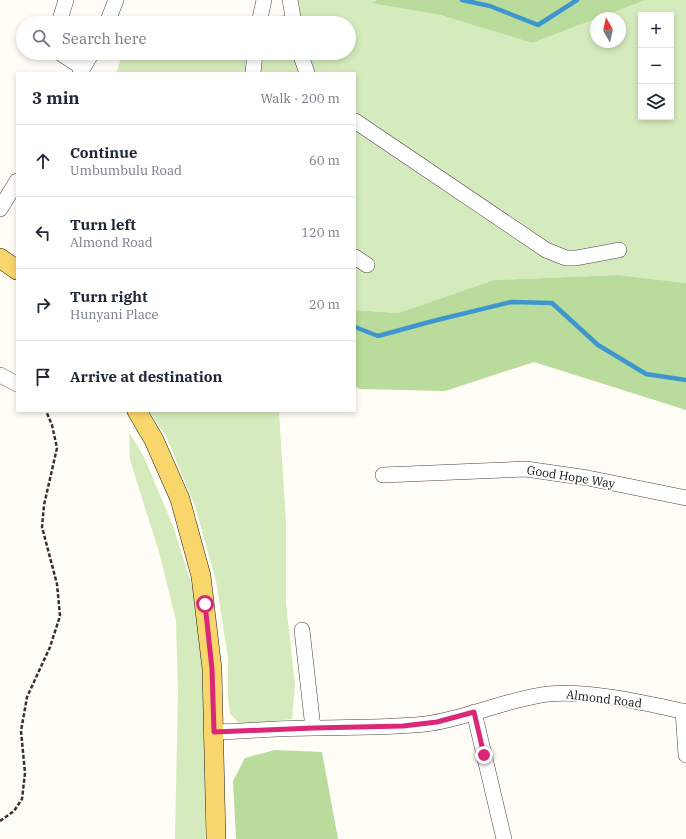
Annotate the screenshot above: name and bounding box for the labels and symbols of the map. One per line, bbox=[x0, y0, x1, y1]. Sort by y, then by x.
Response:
north arrow bbox=[590, 12, 626, 48]
street label: Good Hope Way bbox=[526, 462, 617, 491]
route start bbox=[196, 595, 214, 613]
street label: Almond Road bbox=[565, 686, 643, 711]
route end bbox=[475, 746, 493, 764]

